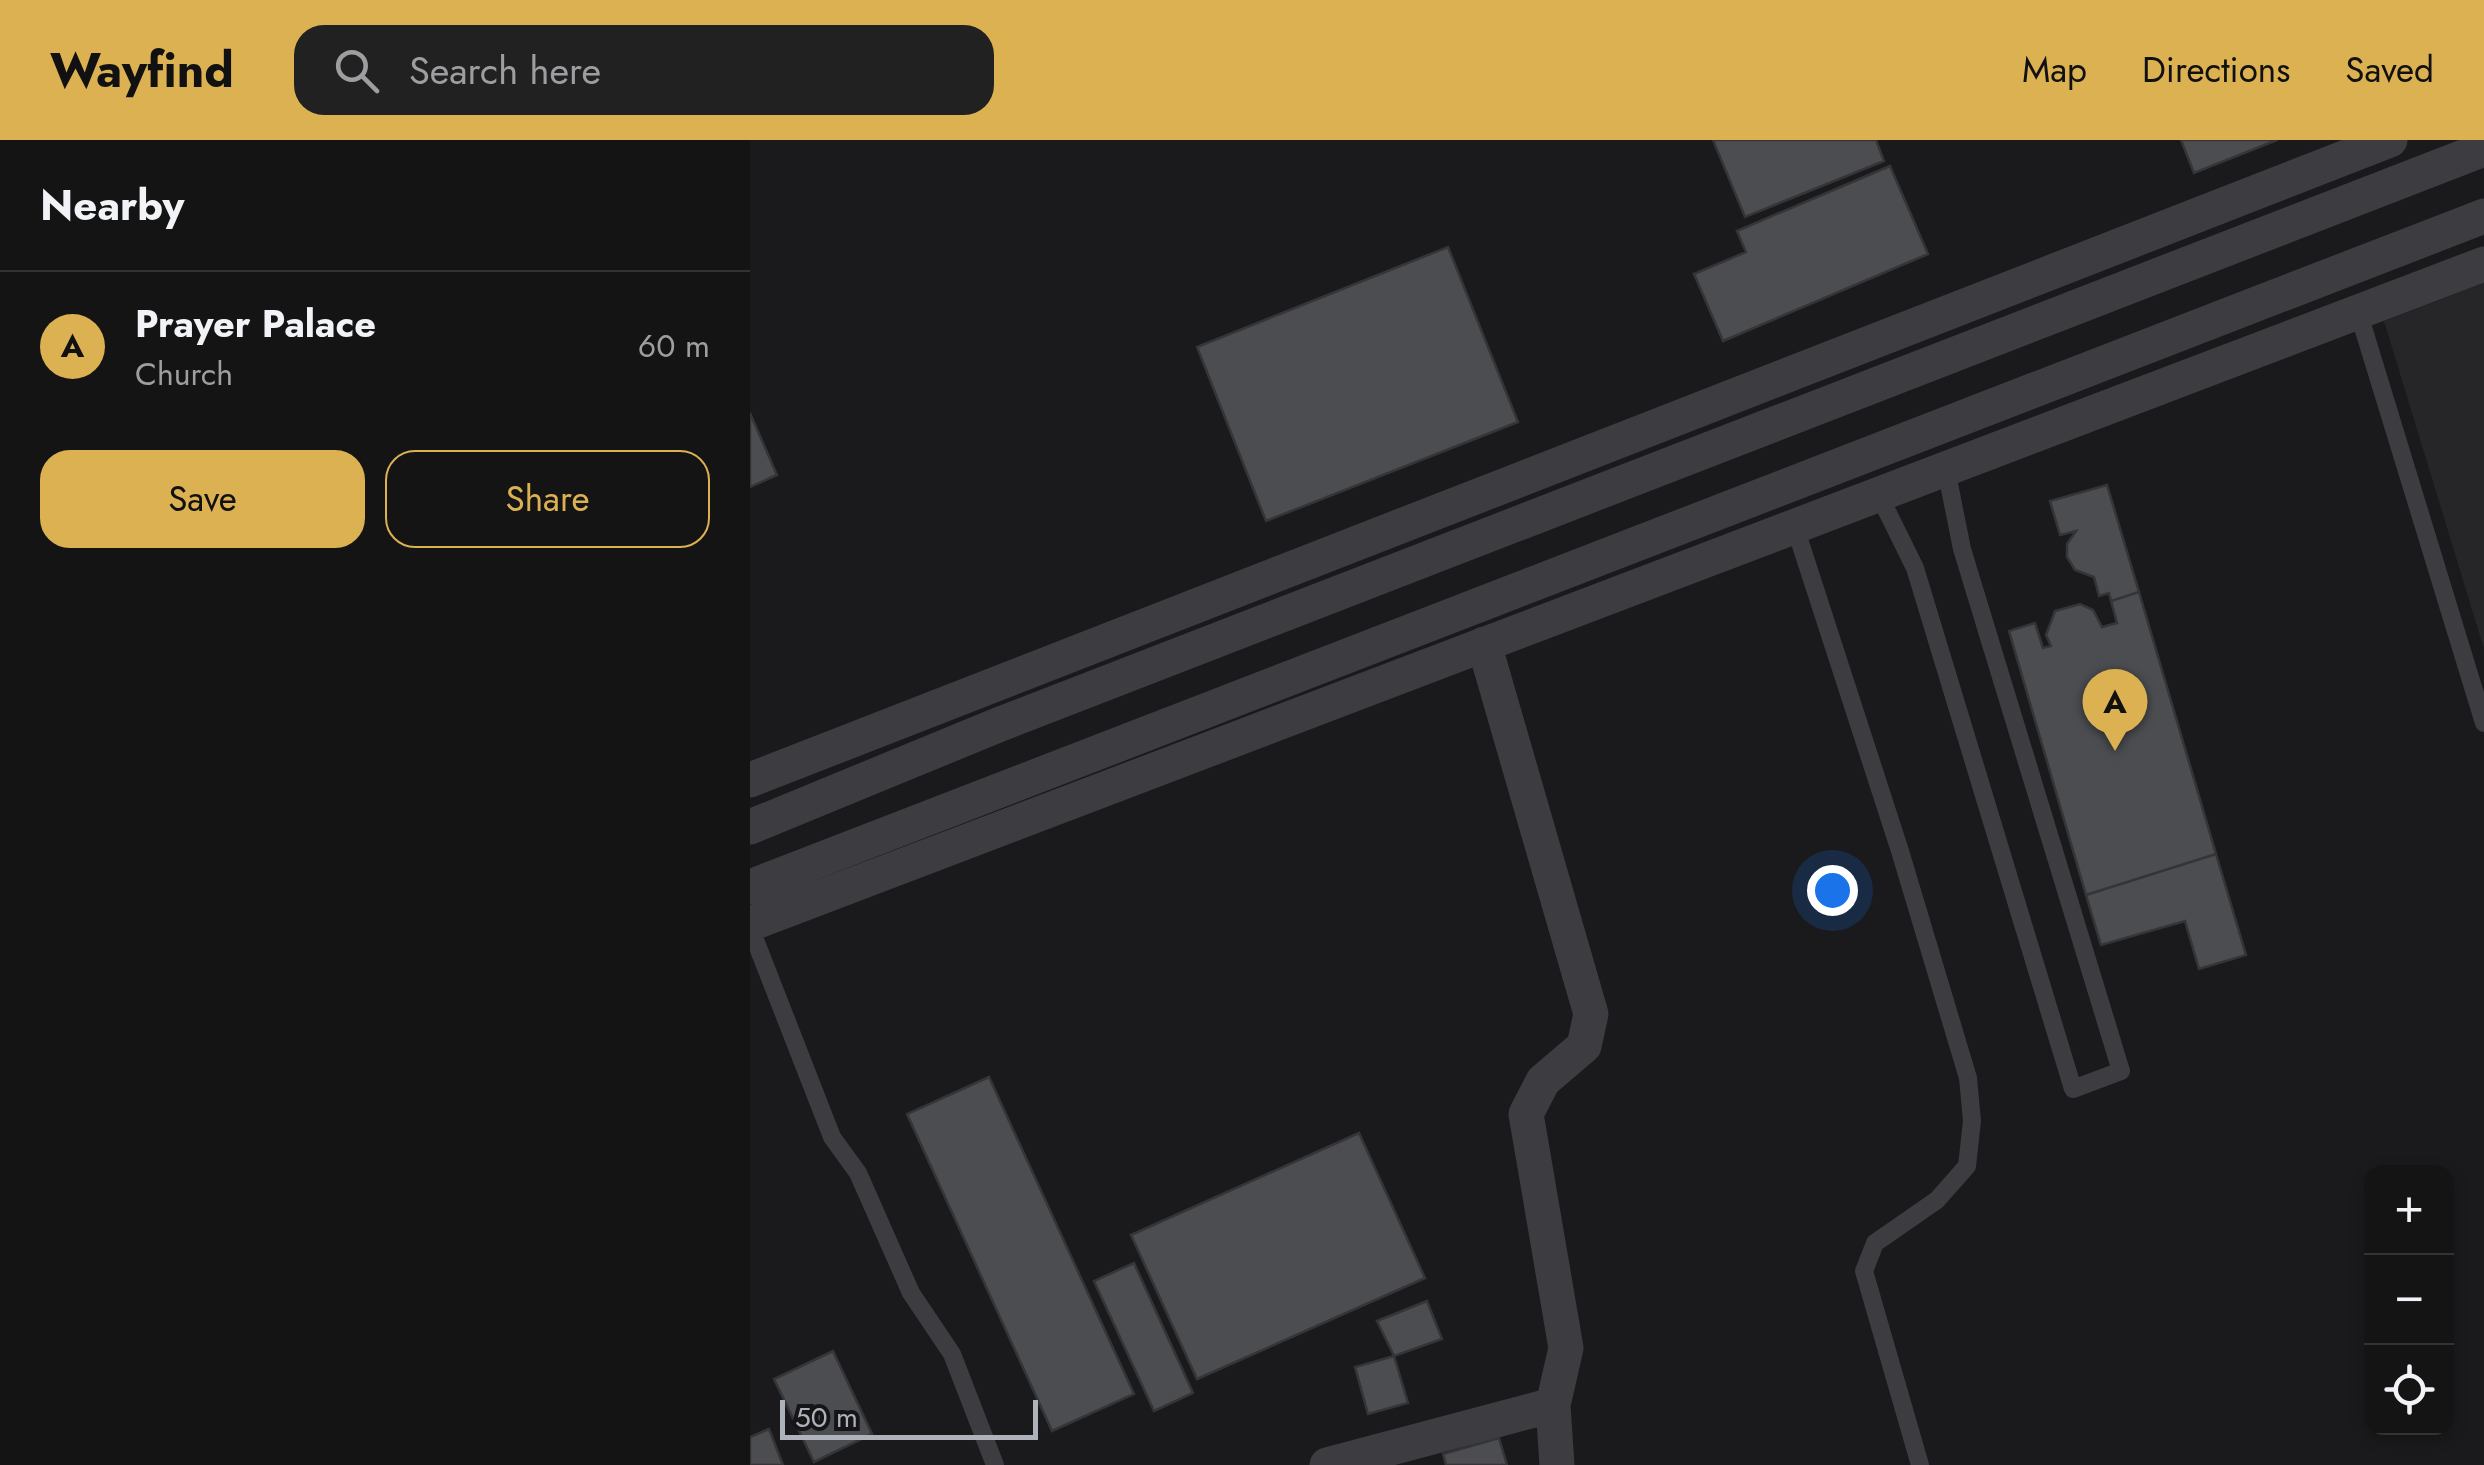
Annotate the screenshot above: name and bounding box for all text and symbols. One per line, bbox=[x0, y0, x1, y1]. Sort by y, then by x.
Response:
search box bbox=[294, 25, 994, 115]
text: Wayfind bbox=[50, 36, 234, 105]
icon: search bbox=[329, 43, 384, 98]
text: Search here bbox=[409, 43, 601, 98]
text: Map bbox=[2022, 45, 2087, 95]
text: Directions bbox=[2142, 45, 2290, 95]
text: Saved bbox=[2345, 45, 2434, 95]
text: Nearby bbox=[40, 175, 184, 236]
text: Prayer Palace bbox=[135, 296, 376, 351]
text: A bbox=[61, 323, 84, 369]
text: 60 m bbox=[638, 323, 710, 369]
text: Church bbox=[135, 351, 233, 397]
button: Save bbox=[40, 450, 365, 548]
button: Share bbox=[385, 450, 710, 548]
pin: A bbox=[2082, 668, 2148, 751]
your location bbox=[1807, 865, 1858, 916]
map controls bbox=[2364, 1165, 2454, 1435]
button: + bbox=[2364, 1165, 2454, 1255]
button: − bbox=[2364, 1255, 2454, 1345]
button: locate bbox=[2364, 1345, 2454, 1435]
scale bar bbox=[780, 1395, 1038, 1440]
text: 50 m bbox=[795, 1397, 858, 1438]

